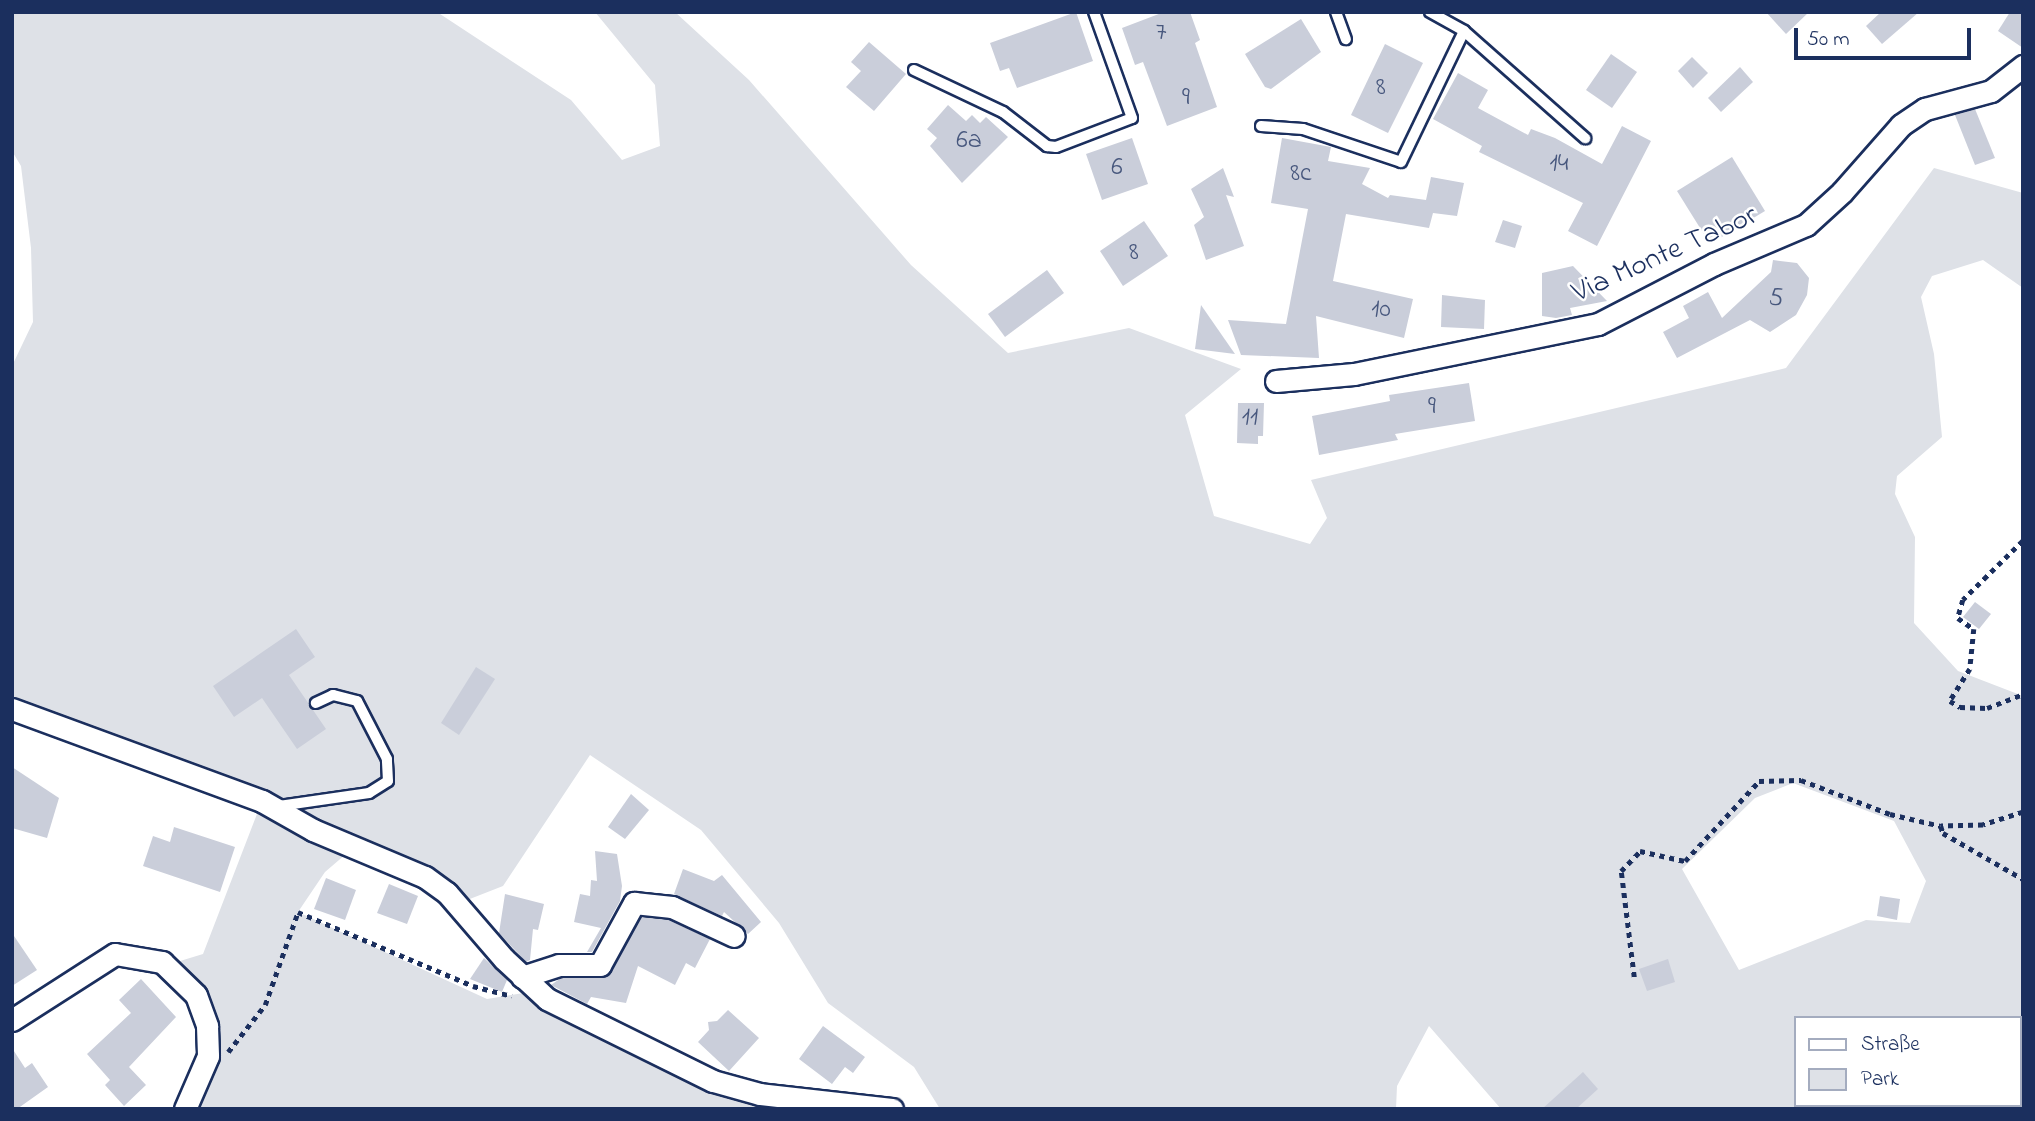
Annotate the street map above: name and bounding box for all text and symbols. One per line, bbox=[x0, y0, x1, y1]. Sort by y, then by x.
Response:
scale bar bbox=[1797, 14, 1974, 58]
house number: 7 bbox=[1156, 18, 1166, 50]
text: 50 m bbox=[1807, 25, 1850, 55]
house number: 8 bbox=[1376, 73, 1386, 105]
house number: 9 bbox=[1182, 83, 1190, 115]
house number: 6a bbox=[956, 126, 982, 158]
house number: 14 bbox=[1550, 149, 1568, 181]
house number: 6 bbox=[1111, 153, 1123, 185]
house number: 8c bbox=[1290, 159, 1312, 191]
street label: Via Monte Tabor bbox=[1567, 198, 1763, 312]
house number: 8 bbox=[1129, 238, 1139, 270]
house number: 5 bbox=[1769, 284, 1783, 316]
house number: 10 bbox=[1371, 295, 1391, 327]
house number: 9 bbox=[1428, 392, 1436, 424]
house number: 11 bbox=[1242, 403, 1258, 435]
legend bbox=[1794, 1016, 2021, 1107]
text: Straße bbox=[1861, 1030, 1920, 1060]
text: Park bbox=[1861, 1065, 1899, 1095]

